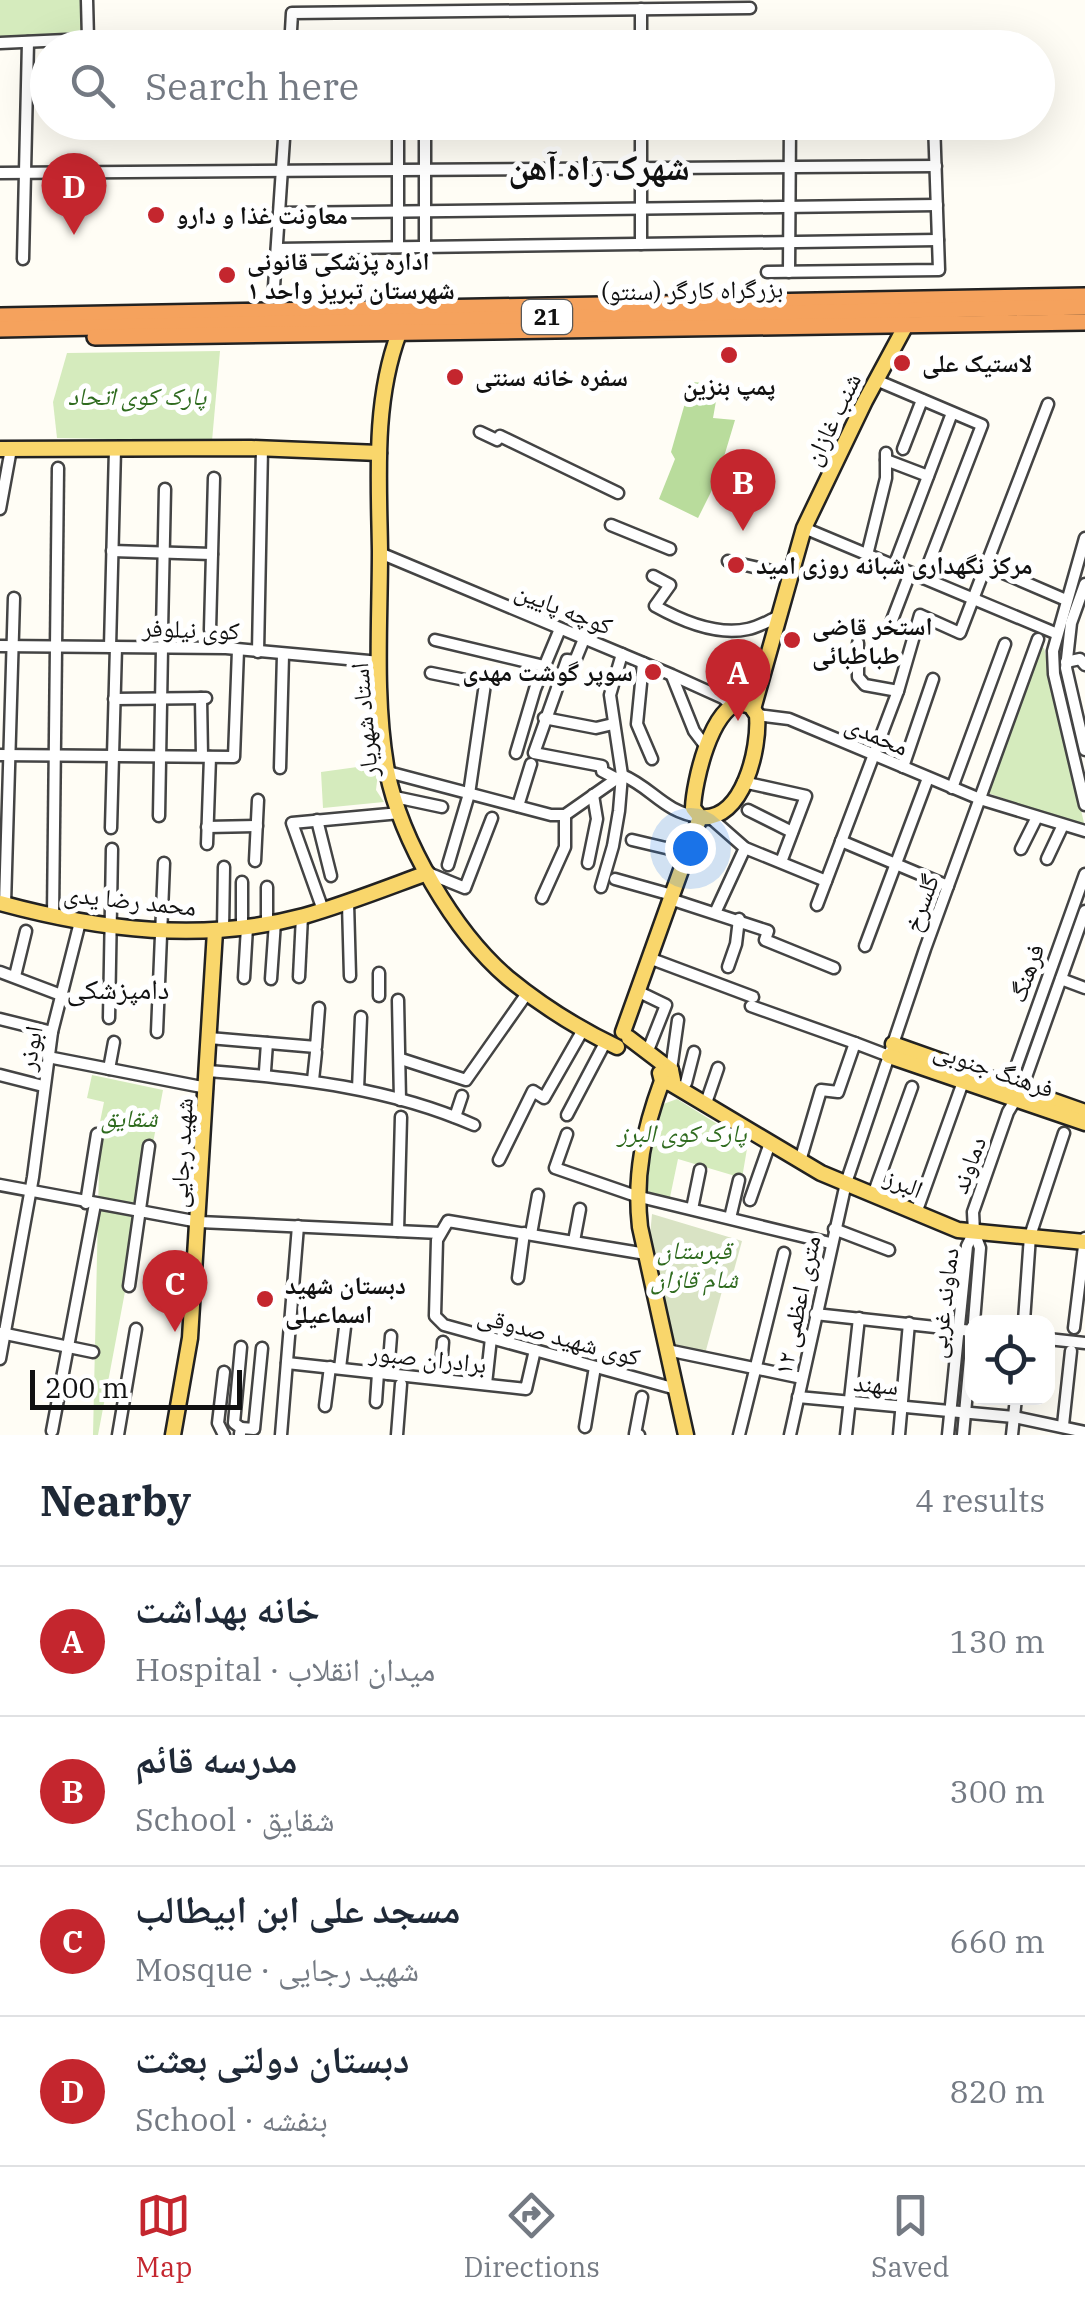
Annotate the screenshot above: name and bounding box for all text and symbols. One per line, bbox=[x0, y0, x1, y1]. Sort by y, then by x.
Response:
search box bbox=[30, 30, 1055, 140]
icon: search bbox=[65, 58, 120, 113]
text: Search here bbox=[145, 61, 359, 110]
district label: شهرک راه آهن bbox=[508, 144, 690, 190]
pin: D bbox=[42, 152, 106, 235]
place label: معاونت غذا و دارو bbox=[176, 198, 348, 231]
marker: معاونت غذا و دارو bbox=[145, 204, 167, 226]
place label: اداره پزشکی قانونی شهرستان تبریز واحد ۱ bbox=[247, 244, 455, 306]
marker: اداره پزشکی قانونی شهرستان تبریز واحد ۱ bbox=[216, 264, 238, 286]
street label: بزرگراه کارگر (سنتو) bbox=[600, 271, 784, 308]
road number: 21 bbox=[522, 300, 572, 334]
marker: پمپ بنزین bbox=[718, 344, 740, 366]
place label: لاستیک علی bbox=[922, 346, 1032, 379]
marker: لاستیک علی bbox=[891, 352, 913, 374]
place label: سفره خانه سنتی bbox=[475, 360, 628, 393]
marker: سفره خانه سنتی bbox=[444, 366, 466, 388]
street label: شنب غازان bbox=[795, 367, 868, 471]
place label: پمپ بنزین bbox=[683, 369, 775, 402]
park label: پارک کوی اتحاد bbox=[68, 379, 207, 412]
pin: B bbox=[710, 448, 776, 531]
place label: مرکز نگهداری شبانه روزی امید bbox=[756, 548, 1033, 581]
marker: مرکز نگهداری شبانه روزی امید bbox=[725, 554, 747, 576]
street label: کوچه پایین bbox=[511, 573, 618, 642]
place label: استخر قاضی طباطبائی bbox=[812, 609, 933, 671]
street label: کوی نیلوفر bbox=[141, 610, 240, 647]
marker: استخر قاضی طباطبائی bbox=[781, 629, 803, 651]
pin: A bbox=[706, 638, 770, 721]
place label: سوپر گوشت مهدی bbox=[462, 655, 633, 688]
marker: سوپر گوشت مهدی bbox=[642, 661, 664, 683]
street label: استاد شهریار bbox=[342, 662, 385, 780]
street label: محمدی bbox=[841, 707, 914, 763]
your location bbox=[665, 823, 716, 874]
street label: گلسرخ bbox=[895, 869, 946, 936]
street label: محمد رضا یدی bbox=[62, 876, 198, 923]
street label: فرهنگ bbox=[1000, 939, 1051, 1007]
district label: دامپزشکی bbox=[67, 970, 169, 1007]
street label: ابوذر bbox=[9, 1023, 50, 1074]
street label: فرهنگ جنوبی bbox=[930, 1033, 1059, 1104]
street label: شهید رجایی bbox=[161, 1097, 200, 1209]
park label: شقایق bbox=[100, 1101, 159, 1134]
park label: پارک کوی البرز bbox=[615, 1116, 747, 1149]
street label: دماوند bbox=[942, 1132, 993, 1198]
street label: البرز bbox=[879, 1159, 928, 1205]
street label: ۱۲ متری اعظمی bbox=[766, 1232, 827, 1378]
park label: قبرستان شام قازان bbox=[650, 1233, 739, 1296]
street label: دماوند غربی bbox=[919, 1246, 966, 1360]
pin: C bbox=[142, 1250, 208, 1332]
place label: دبستان شهید اسماعیلی bbox=[285, 1268, 406, 1330]
marker: دبستان شهید اسماعیلی bbox=[254, 1288, 276, 1310]
street label: کوی شهید صدوقی bbox=[474, 1298, 644, 1373]
map controls bbox=[965, 1315, 1055, 1405]
button: locate bbox=[965, 1315, 1055, 1405]
street label: برادران صبور bbox=[367, 1335, 488, 1380]
scale bar bbox=[30, 1365, 242, 1410]
street label: سهند bbox=[852, 1365, 900, 1402]
text: 200 m bbox=[45, 1369, 129, 1406]
text: Nearby bbox=[40, 1473, 191, 1528]
text: 4 results bbox=[915, 1479, 1045, 1521]
text: خانه بهداشت bbox=[135, 1584, 320, 1633]
text: A bbox=[61, 1620, 84, 1662]
text: 130 m bbox=[949, 1620, 1045, 1662]
text: Hospital · میدان انقلاب bbox=[135, 1648, 435, 1690]
text: مدرسه قائم bbox=[135, 1734, 298, 1783]
text: B bbox=[61, 1770, 84, 1812]
text: 300 m bbox=[949, 1770, 1045, 1812]
text: School · شقایق bbox=[135, 1798, 335, 1840]
text: مسجد علی ابن ابیطالب bbox=[135, 1884, 460, 1933]
text: C bbox=[62, 1920, 83, 1962]
text: 660 m bbox=[949, 1920, 1045, 1962]
text: Mosque · شهید رجایی bbox=[135, 1948, 419, 1990]
text: دبستان دولتی بعثت bbox=[135, 2034, 409, 2083]
text: D bbox=[60, 2070, 85, 2112]
text: 820 m bbox=[949, 2070, 1045, 2112]
text: School · بنفشه bbox=[135, 2098, 328, 2140]
tab: Map bbox=[136, 2188, 192, 2285]
tab: Directions bbox=[463, 2188, 600, 2285]
tab: Saved bbox=[871, 2188, 949, 2285]

